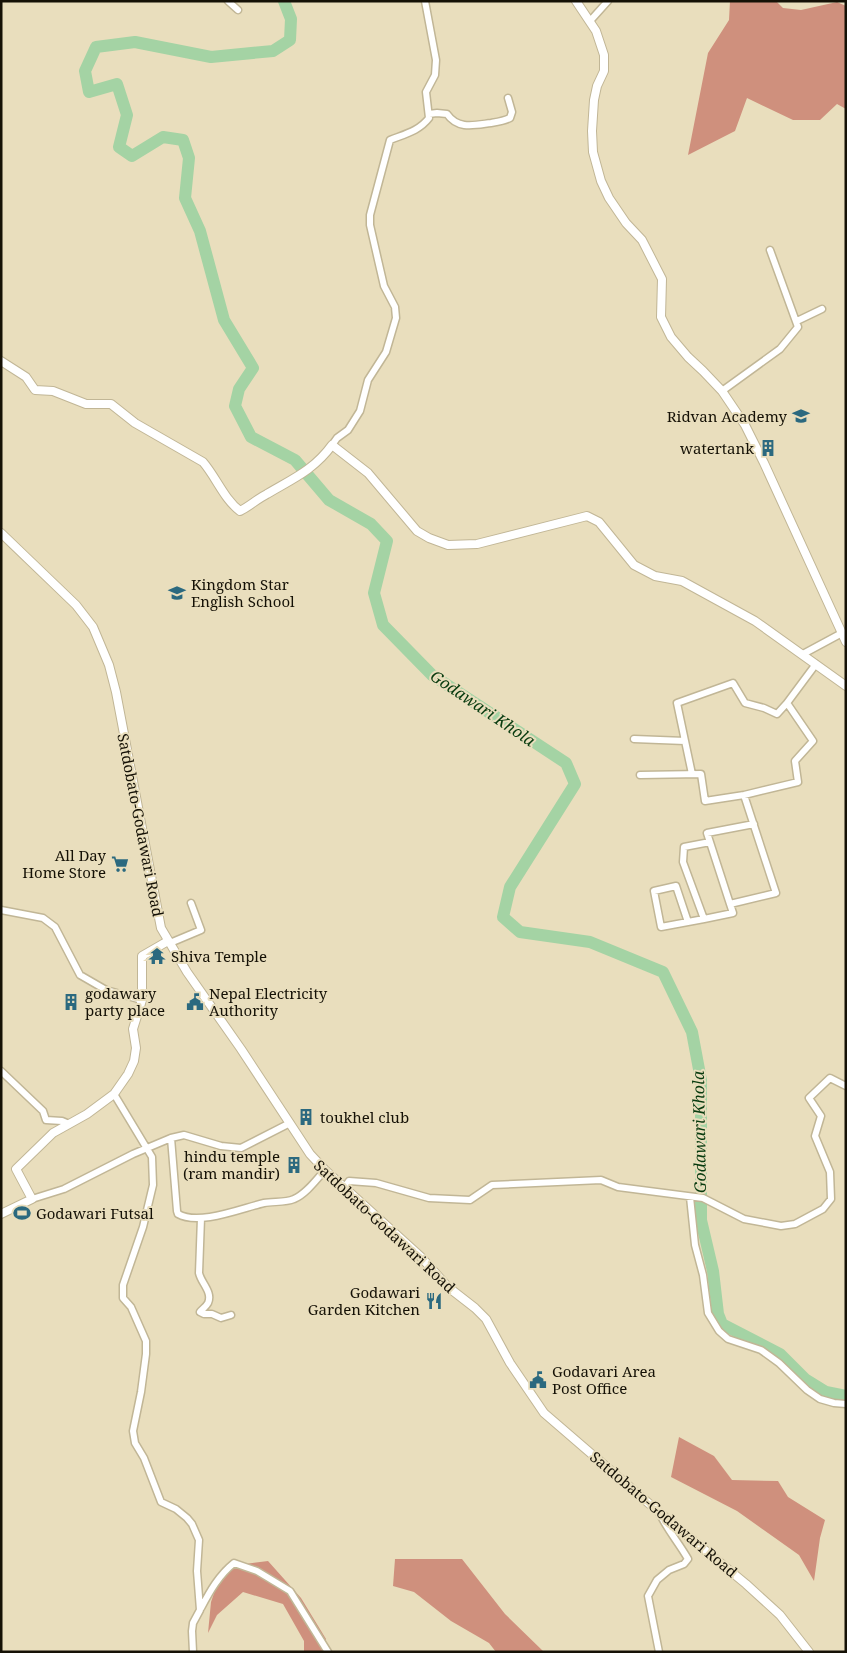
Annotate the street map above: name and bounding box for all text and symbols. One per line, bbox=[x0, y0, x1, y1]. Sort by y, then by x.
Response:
place label: Ridvan Academy bbox=[667, 406, 788, 426]
school or university icon: Ridvan Academy bbox=[791, 406, 811, 426]
place label: watertank bbox=[680, 438, 754, 458]
building icon: watertank bbox=[758, 438, 778, 458]
place label: Kingdom Star English School bbox=[191, 574, 295, 611]
school or university icon: Kingdom Star English School bbox=[167, 583, 187, 603]
water label: Godawari Khola bbox=[426, 665, 540, 752]
street label: Satdobato-Godawari Road bbox=[113, 732, 169, 918]
place label: All Day Home Store bbox=[22, 845, 107, 882]
supermarket icon: All Day Home Store bbox=[110, 854, 130, 874]
temple icon: Shiva Temple bbox=[147, 946, 167, 966]
place label: Shiva Temple bbox=[171, 946, 267, 966]
place label: godawary party place bbox=[85, 983, 165, 1020]
place label: Nepal Electricity Authority bbox=[209, 983, 328, 1020]
building icon: godawary party place bbox=[61, 992, 81, 1012]
public building icon: Nepal Electricity Authority bbox=[185, 992, 205, 1012]
water label: Godawari Khola bbox=[687, 1070, 711, 1193]
building icon: toukhel club bbox=[296, 1107, 316, 1127]
place label: toukhel club bbox=[320, 1107, 409, 1127]
place label: hindu temple (ram mandir) bbox=[183, 1146, 280, 1183]
building icon: hindu temple (ram mandir) bbox=[284, 1155, 304, 1175]
street label: Satdobato-Godawari Road bbox=[310, 1155, 460, 1297]
sports icon: Godawari Futsal bbox=[12, 1203, 32, 1223]
place label: Godawari Futsal bbox=[36, 1203, 154, 1223]
place label: Godawari Garden Kitchen bbox=[308, 1282, 420, 1319]
restaurant icon: Godawari Garden Kitchen bbox=[424, 1291, 444, 1311]
place label: Godavari Area Post Office bbox=[552, 1361, 656, 1398]
public building icon: Godavari Area Post Office bbox=[528, 1370, 548, 1390]
street label: Satdobato-Godawari Road bbox=[586, 1446, 742, 1582]

